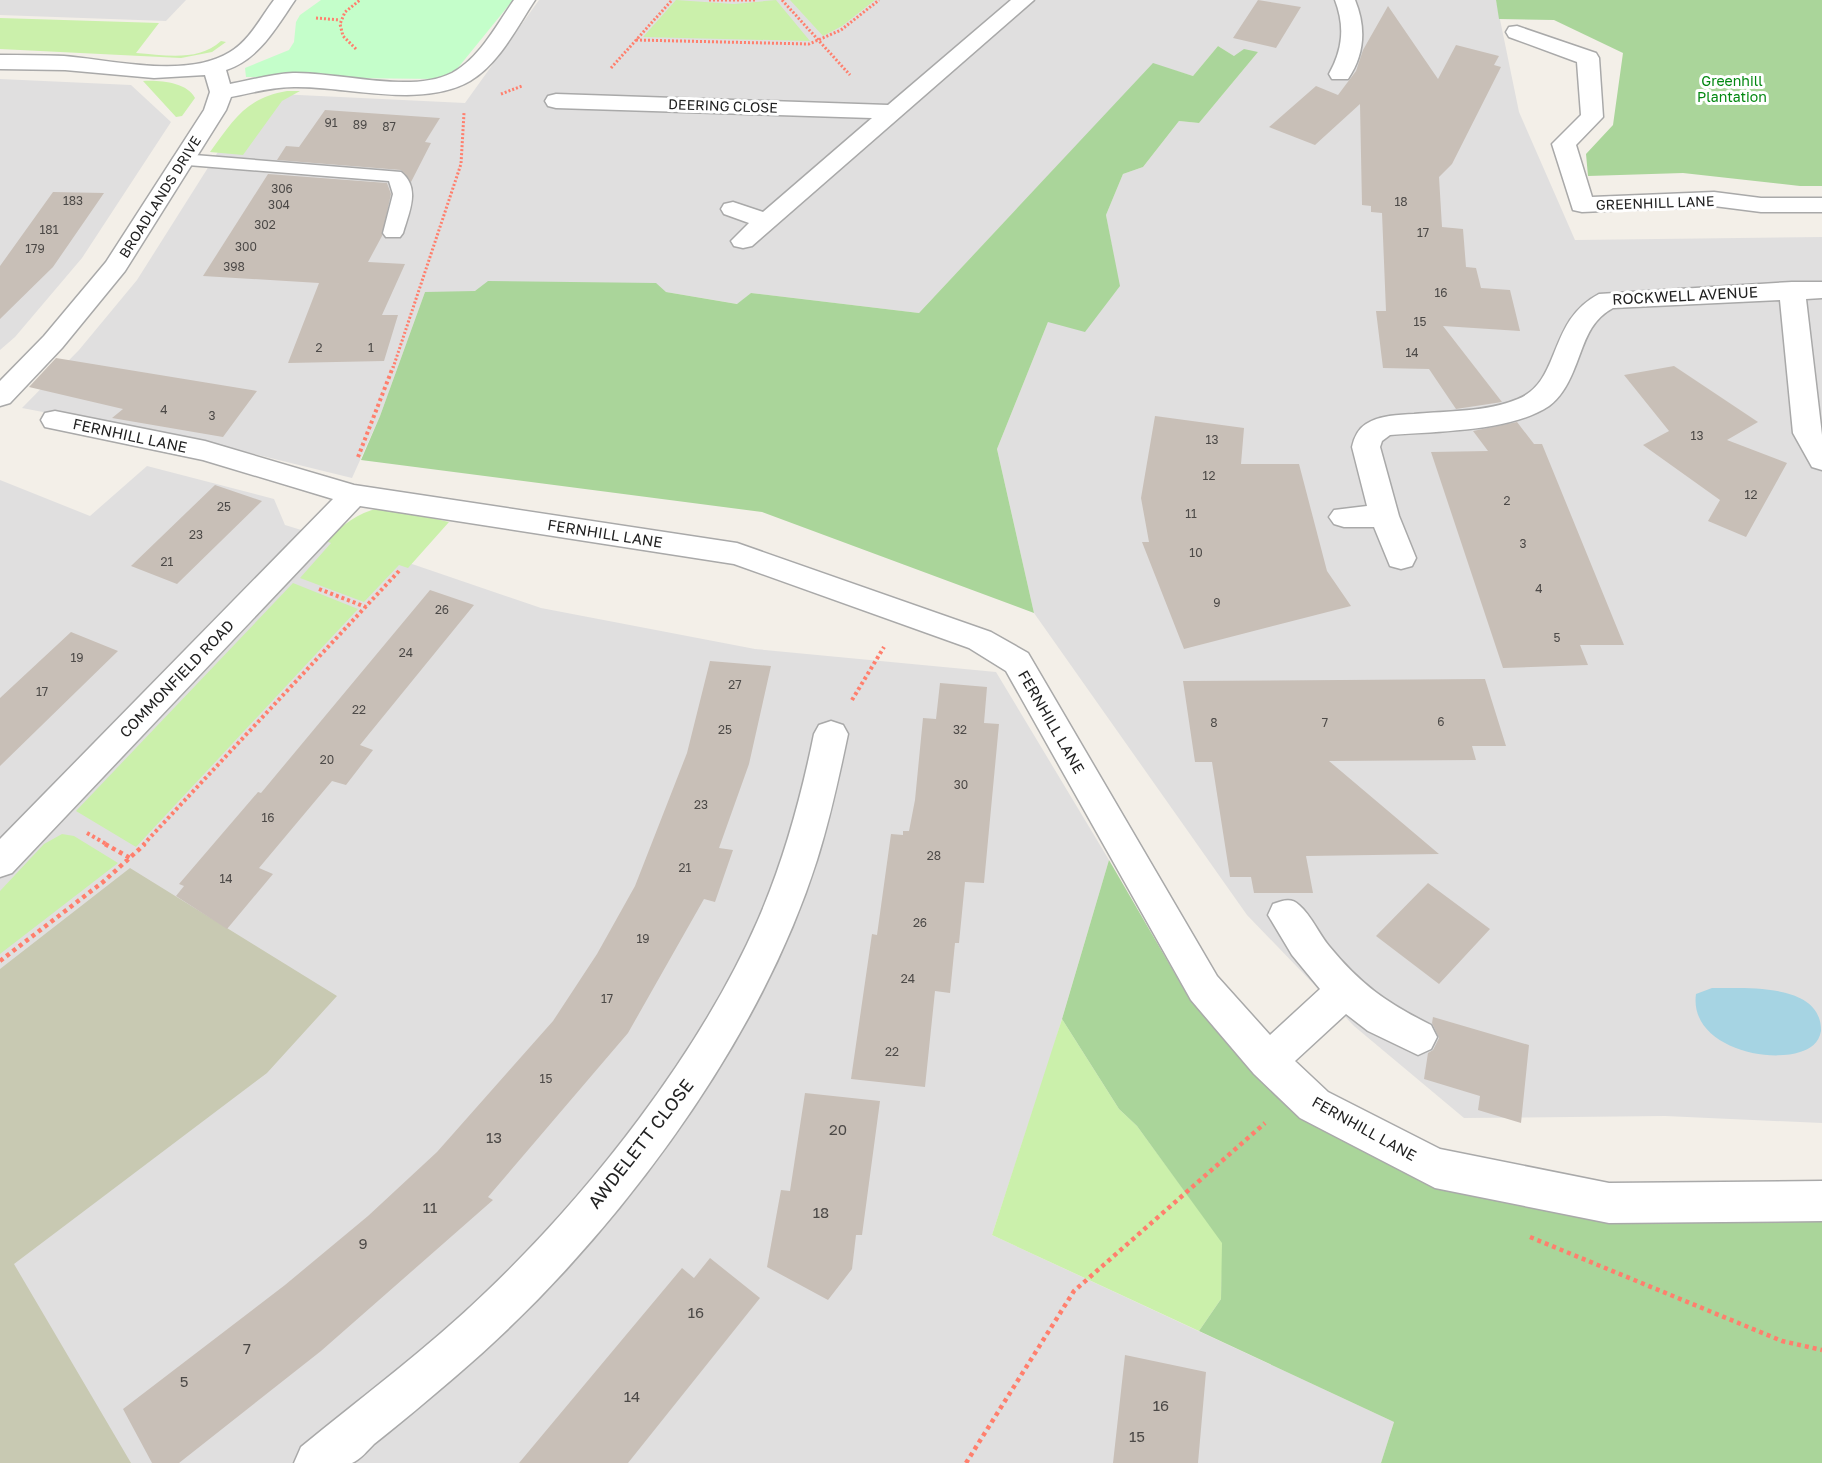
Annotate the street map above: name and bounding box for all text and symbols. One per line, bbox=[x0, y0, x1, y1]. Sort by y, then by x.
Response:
park label: Greenhill Plantation bbox=[1697, 72, 1767, 105]
street label: DEERING CLOSE bbox=[668, 95, 778, 116]
house number: 91 bbox=[324, 115, 338, 130]
house number: 89 bbox=[353, 117, 367, 132]
house number: 87 bbox=[382, 119, 396, 134]
street label: BROADLANDS DRIVE bbox=[115, 133, 204, 261]
house number: 306 bbox=[271, 181, 293, 196]
street label: GREENHILL LANE bbox=[1595, 192, 1715, 213]
house number: 183 bbox=[63, 193, 83, 208]
house number: 18 bbox=[1394, 194, 1408, 209]
house number: 304 bbox=[268, 197, 290, 212]
house number: 302 bbox=[254, 217, 276, 232]
house number: 181 bbox=[40, 222, 59, 237]
house number: 17 bbox=[1417, 225, 1429, 240]
house number: 300 bbox=[235, 239, 257, 254]
house number: 179 bbox=[25, 241, 45, 256]
house number: 398 bbox=[223, 259, 245, 274]
street label: ROCKWELL AVENUE bbox=[1612, 282, 1758, 308]
house number: 16 bbox=[1434, 285, 1448, 300]
house number: 15 bbox=[1414, 314, 1426, 329]
house number: 2 bbox=[316, 340, 323, 355]
house number: 1 bbox=[368, 340, 374, 355]
house number: 14 bbox=[1405, 345, 1419, 360]
house number: 4 bbox=[160, 402, 168, 417]
house number: 3 bbox=[208, 408, 216, 423]
street label: FERNHILL LANE bbox=[71, 414, 189, 456]
house number: 13 bbox=[1691, 428, 1703, 443]
house number: 13 bbox=[1206, 432, 1218, 447]
house number: 12 bbox=[1203, 468, 1215, 483]
house number: 12 bbox=[1745, 487, 1757, 502]
house number: 2 bbox=[1504, 493, 1511, 508]
house number: 25 bbox=[217, 499, 231, 514]
house number: 11 bbox=[1185, 506, 1197, 521]
street label: FERNHILL LANE bbox=[546, 515, 664, 551]
house number: 23 bbox=[189, 527, 203, 542]
house number: 3 bbox=[1519, 536, 1527, 551]
house number: 10 bbox=[1189, 545, 1203, 560]
house number: 21 bbox=[161, 554, 174, 569]
house number: 4 bbox=[1535, 581, 1543, 596]
house number: 9 bbox=[1213, 595, 1221, 610]
house number: 26 bbox=[435, 602, 449, 617]
street label: COMMONFIELD ROAD bbox=[115, 616, 237, 741]
house number: 5 bbox=[1554, 630, 1561, 645]
house number: 24 bbox=[399, 645, 413, 660]
house number: 19 bbox=[70, 650, 84, 665]
street label: FERNHILL LANE bbox=[1015, 667, 1089, 776]
house number: 27 bbox=[728, 677, 742, 692]
house number: 17 bbox=[36, 684, 48, 699]
house number: 22 bbox=[352, 702, 366, 717]
house number: 6 bbox=[1437, 714, 1445, 729]
house number: 8 bbox=[1210, 715, 1218, 730]
house number: 7 bbox=[1322, 715, 1328, 730]
house number: 25 bbox=[718, 722, 732, 737]
house number: 32 bbox=[953, 722, 967, 737]
house number: 20 bbox=[320, 752, 334, 767]
house number: 30 bbox=[954, 777, 968, 792]
house number: 23 bbox=[694, 797, 708, 812]
house number: 16 bbox=[261, 810, 275, 825]
house number: 28 bbox=[927, 848, 941, 863]
house number: 21 bbox=[679, 860, 692, 875]
house number: 14 bbox=[219, 871, 233, 886]
house number: 26 bbox=[913, 915, 927, 930]
house number: 19 bbox=[636, 931, 650, 946]
house number: 24 bbox=[901, 971, 915, 986]
house number: 17 bbox=[601, 991, 613, 1006]
house number: 22 bbox=[885, 1044, 899, 1059]
house number: 15 bbox=[540, 1071, 552, 1086]
street label: AWDELETT CLOSE bbox=[583, 1074, 698, 1213]
street label: FERNHILL LANE bbox=[1309, 1092, 1420, 1164]
house number: 20 bbox=[829, 1120, 847, 1138]
house number: 13 bbox=[486, 1128, 502, 1146]
house number: 11 bbox=[423, 1198, 437, 1216]
house number: 18 bbox=[813, 1203, 829, 1221]
house number: 9 bbox=[358, 1234, 368, 1252]
house number: 16 bbox=[688, 1303, 704, 1321]
house number: 7 bbox=[243, 1339, 251, 1357]
house number: 5 bbox=[180, 1372, 188, 1390]
house number: 14 bbox=[624, 1387, 640, 1405]
house number: 16 bbox=[1153, 1396, 1169, 1414]
house number: 15 bbox=[1129, 1427, 1145, 1445]

